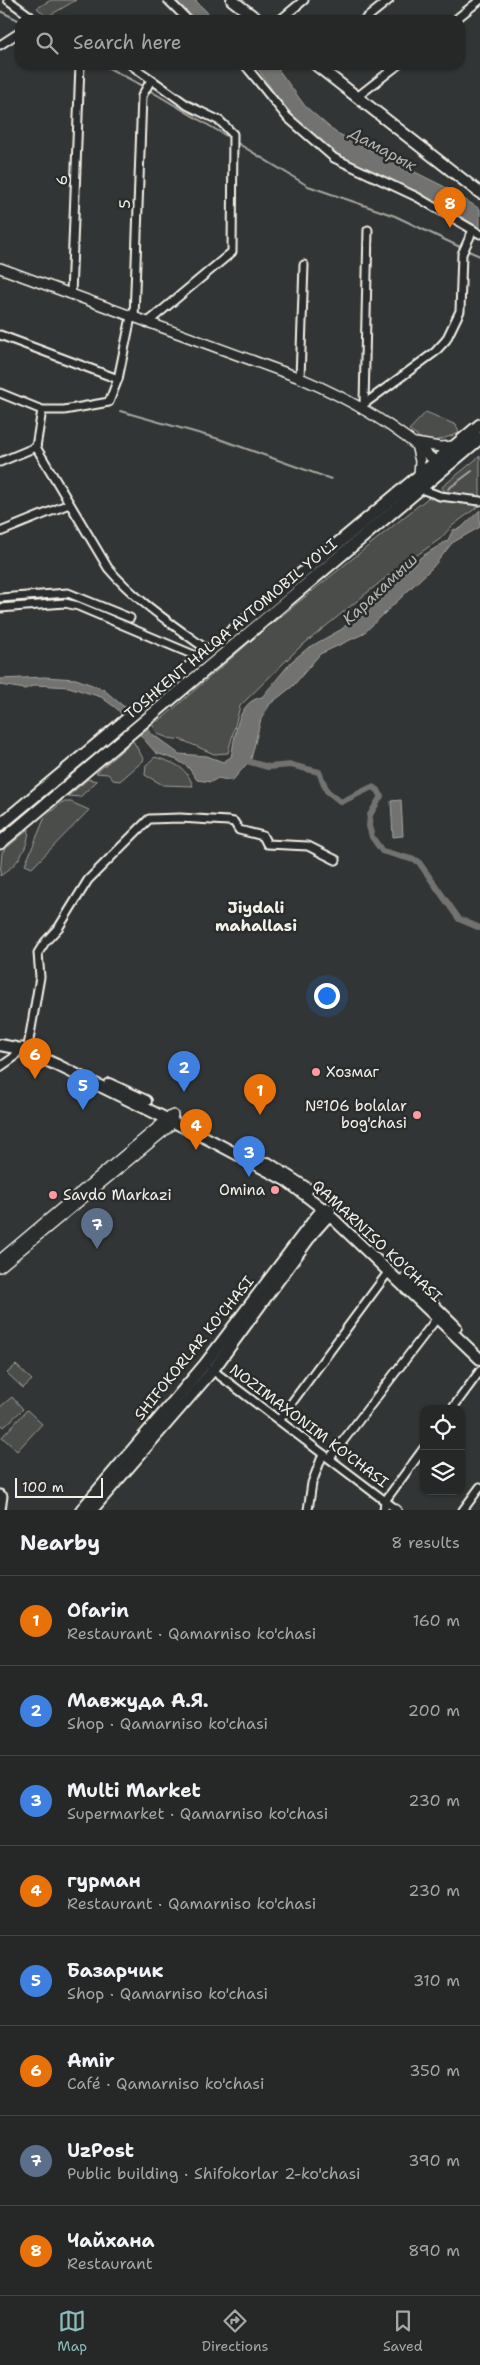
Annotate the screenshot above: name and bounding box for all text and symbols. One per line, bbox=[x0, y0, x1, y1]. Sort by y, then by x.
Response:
search box bbox=[15, 15, 465, 70]
icon: search bbox=[33, 29, 61, 57]
text: Search here bbox=[73, 30, 182, 55]
water label: Дамарык bbox=[345, 121, 421, 176]
street label: 6 bbox=[52, 174, 72, 186]
pin: 8 bbox=[434, 187, 466, 228]
street label: 5 bbox=[115, 199, 135, 209]
street label: TOSHKENT HALQA AVTOMOBIL YO'LI bbox=[121, 534, 341, 724]
water label: Каракамыш bbox=[338, 549, 422, 629]
district label: Jiydali mahallasi bbox=[215, 897, 297, 936]
your location bbox=[314, 983, 340, 1009]
pin: 6 bbox=[19, 1038, 51, 1079]
pin: 2 bbox=[168, 1051, 200, 1092]
place label: Хозмаг bbox=[326, 1062, 380, 1082]
marker: Хозмаг bbox=[310, 1066, 322, 1078]
pin: 5 bbox=[67, 1069, 99, 1110]
pin: 1 bbox=[244, 1074, 276, 1115]
place label: №106 bolalar bog'chasi bbox=[305, 1096, 407, 1133]
pin: 4 bbox=[180, 1109, 212, 1150]
marker: №106 bolalar bog'chasi bbox=[411, 1109, 423, 1121]
pin: 3 bbox=[233, 1136, 265, 1177]
street label: QAMARNISO KO'CHASI bbox=[308, 1175, 446, 1307]
place label: Omina bbox=[219, 1180, 266, 1200]
marker: Omina bbox=[269, 1184, 281, 1196]
place label: Savdo Markazi bbox=[63, 1185, 172, 1205]
marker: Savdo Markazi bbox=[47, 1189, 59, 1201]
pin: 7 bbox=[81, 1208, 113, 1249]
street label: SHIFOKORLAR KO'CHASI bbox=[130, 1272, 258, 1424]
street label: NOZIMAXONIM KO'CHASI bbox=[226, 1360, 392, 1492]
map controls bbox=[420, 1405, 465, 1495]
button: locate bbox=[420, 1405, 465, 1450]
button: layers bbox=[420, 1450, 465, 1495]
scale bar bbox=[15, 1475, 102, 1498]
text: 100 m bbox=[22, 1478, 64, 1496]
text: Nearby bbox=[20, 1529, 100, 1557]
text: 8 results bbox=[391, 1532, 460, 1553]
text: Ofarin bbox=[67, 1598, 129, 1623]
text: 1 bbox=[32, 1610, 40, 1631]
text: 160 m bbox=[413, 1610, 460, 1631]
text: Restaurant · Qamarniso ko'chasi bbox=[67, 1623, 316, 1644]
text: Мавжуда А.Я. bbox=[67, 1688, 209, 1713]
text: 2 bbox=[30, 1700, 42, 1721]
text: 200 m bbox=[408, 1700, 460, 1721]
text: Shop · Qamarniso ko'chasi bbox=[67, 1713, 268, 1734]
text: Multi Market bbox=[67, 1778, 201, 1803]
text: 3 bbox=[30, 1790, 42, 1811]
text: 230 m bbox=[408, 1790, 460, 1811]
text: Supermarket · Qamarniso ko'chasi bbox=[67, 1803, 328, 1824]
text: гурман bbox=[67, 1868, 141, 1893]
text: 4 bbox=[30, 1880, 42, 1901]
text: 230 m bbox=[408, 1880, 460, 1901]
text: Restaurant · Qamarniso ko'chasi bbox=[67, 1893, 316, 1914]
text: Базарчик bbox=[67, 1958, 163, 1983]
text: 5 bbox=[31, 1970, 41, 1991]
text: 310 m bbox=[413, 1970, 460, 1991]
text: Shop · Qamarniso ko'chasi bbox=[67, 1983, 268, 2004]
text: Amir bbox=[67, 2048, 115, 2073]
text: 6 bbox=[30, 2060, 42, 2081]
text: 350 m bbox=[409, 2060, 460, 2081]
text: Café · Qamarniso ko'chasi bbox=[67, 2073, 264, 2094]
text: UzPost bbox=[67, 2138, 134, 2163]
text: 7 bbox=[30, 2150, 42, 2171]
text: 390 m bbox=[408, 2150, 460, 2171]
text: Public building · Shifokorlar 2-ko'chasi bbox=[67, 2163, 361, 2184]
text: Чайхана bbox=[67, 2228, 155, 2253]
text: 8 bbox=[30, 2240, 42, 2261]
text: 890 m bbox=[408, 2240, 460, 2261]
text: Restaurant bbox=[67, 2253, 153, 2274]
tab: Map bbox=[57, 2307, 87, 2355]
tab: Directions bbox=[202, 2307, 269, 2355]
tab: Saved bbox=[383, 2307, 423, 2355]

